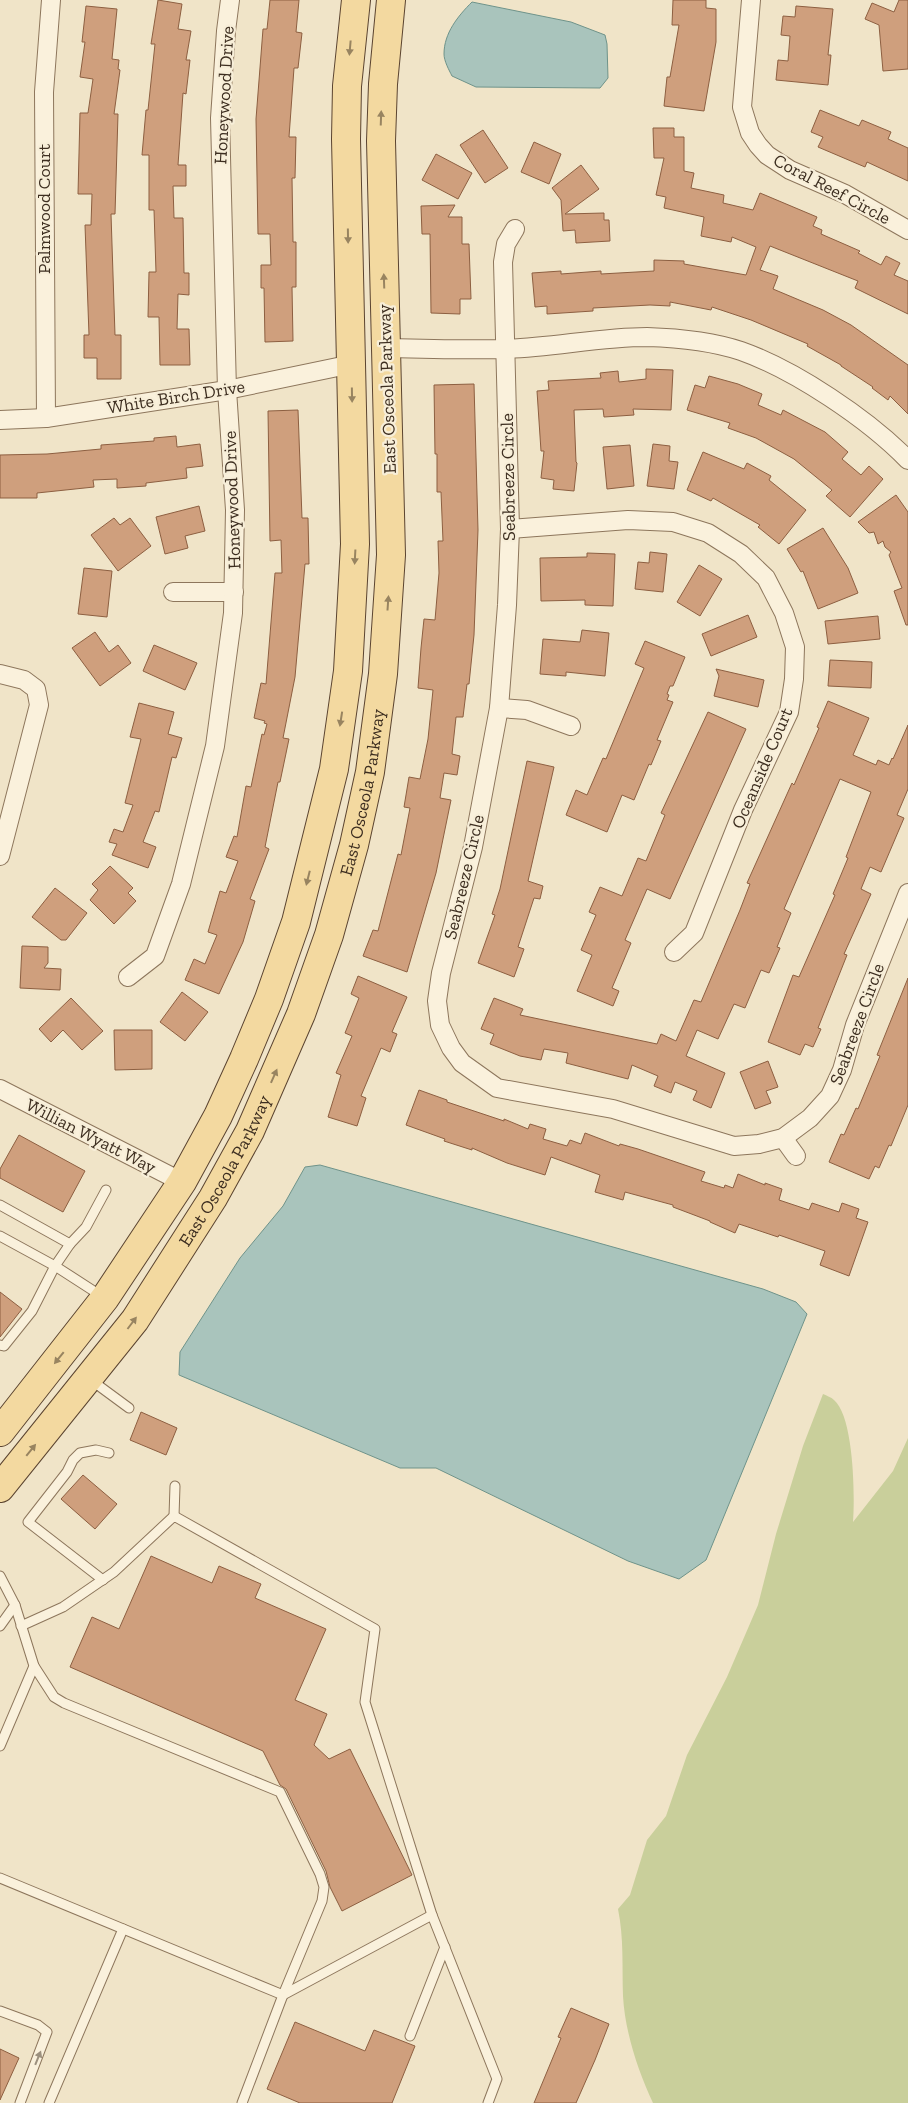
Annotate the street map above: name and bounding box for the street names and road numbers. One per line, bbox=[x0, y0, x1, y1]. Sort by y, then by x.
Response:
street label: Honeywood Drive bbox=[209, 25, 239, 165]
street label: Palmwood Court bbox=[33, 144, 55, 274]
street label: Coral Reef Circle bbox=[770, 149, 894, 229]
street label: East Osceola Parkway bbox=[373, 303, 401, 474]
street label: White Birch Drive bbox=[105, 375, 247, 419]
street label: Seabreeze Circle bbox=[496, 413, 520, 541]
street label: Honeywood Drive bbox=[219, 430, 245, 570]
street label: Oceanside Court bbox=[727, 704, 798, 832]
street label: East Osceola Parkway bbox=[335, 707, 389, 878]
street label: Seabreeze Circle bbox=[439, 812, 489, 942]
street label: Seabreeze Circle bbox=[825, 960, 889, 1088]
street label: East Osceola Parkway bbox=[174, 1091, 276, 1250]
street label: Willian Wyatt Way bbox=[22, 1094, 160, 1179]

